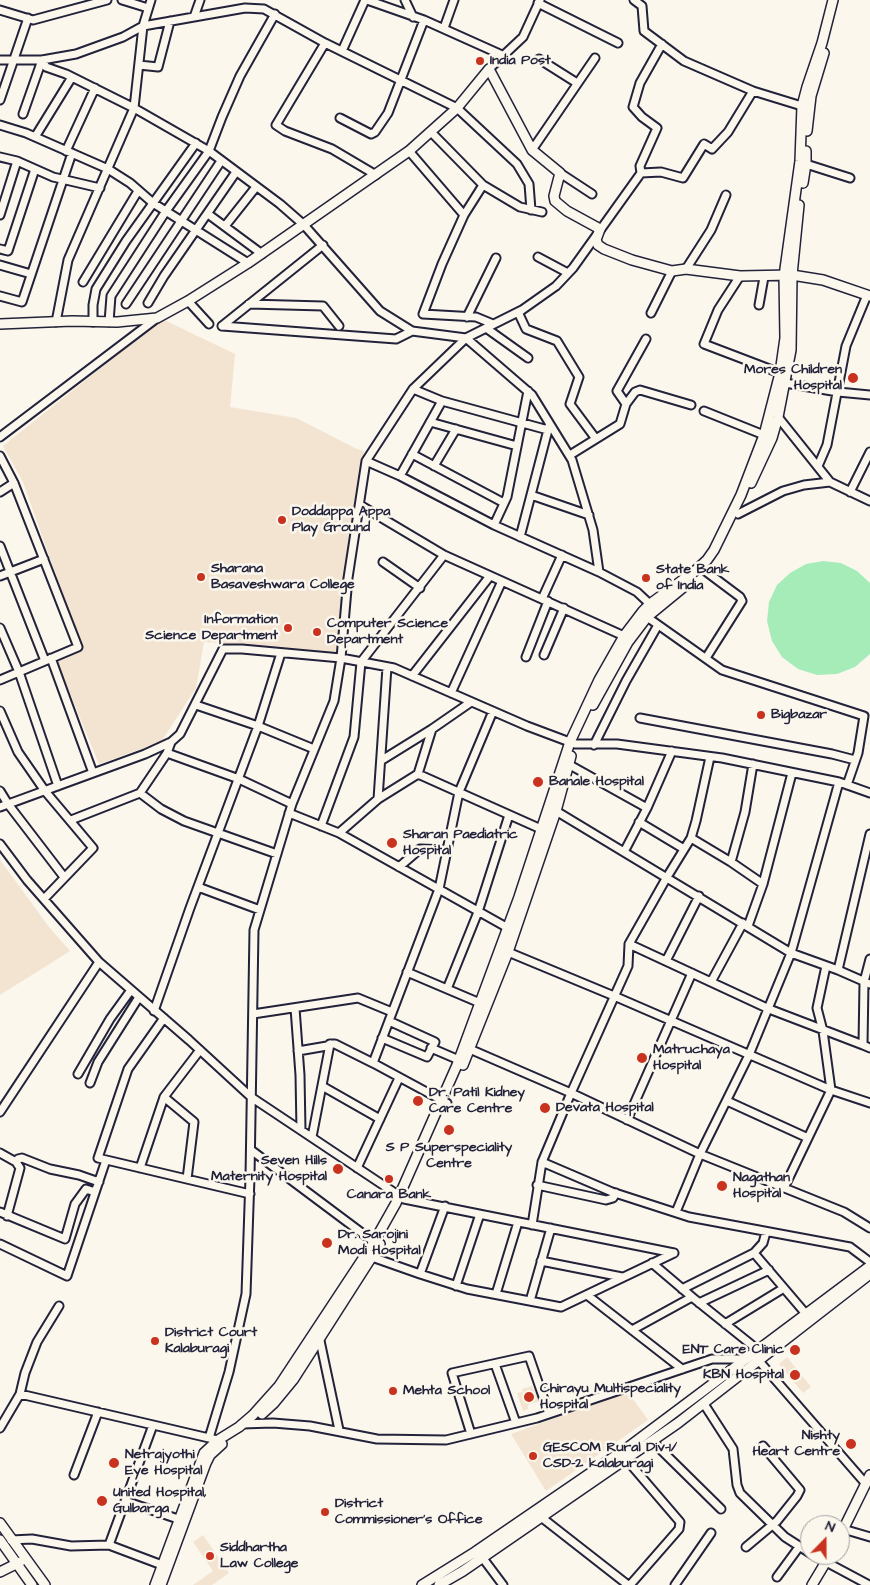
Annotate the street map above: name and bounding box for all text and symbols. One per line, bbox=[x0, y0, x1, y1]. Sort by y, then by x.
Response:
place label: India Post bbox=[490, 53, 551, 69]
marker: India Post bbox=[474, 55, 486, 67]
place label: Mores Children Hospital bbox=[744, 362, 842, 394]
marker: Mores Children Hospital bbox=[846, 371, 860, 385]
place label: Doddappa Appa Play Ground bbox=[292, 504, 390, 536]
marker: Doddappa Appa Play Ground bbox=[276, 514, 288, 526]
place label: Sharana Basaveshwara College bbox=[211, 561, 354, 594]
place label: State Bank of India bbox=[656, 562, 729, 594]
marker: Sharana Basaveshwara College bbox=[195, 571, 207, 583]
marker: State Bank of India bbox=[640, 572, 652, 584]
place label: Information Science Department bbox=[145, 612, 278, 644]
place label: Computer Science Department bbox=[327, 616, 448, 648]
marker: Information Science Department bbox=[282, 622, 294, 634]
marker: Computer Science Department bbox=[311, 626, 323, 638]
place label: Bigbazar bbox=[771, 707, 827, 723]
marker: Bigbazar bbox=[755, 709, 767, 721]
place label: Banale Hospital bbox=[549, 774, 644, 790]
marker: Banale Hospital bbox=[531, 775, 545, 789]
place label: Sharan Paediatric Hospital bbox=[403, 827, 518, 860]
marker: Sharan Paediatric Hospital bbox=[385, 836, 399, 850]
place label: Matruchaya Hospital bbox=[653, 1042, 730, 1074]
marker: Matruchaya Hospital bbox=[635, 1051, 649, 1065]
place label: Dr. Patil Kidney Care Centre bbox=[429, 1085, 525, 1118]
marker: Dr. Patil Kidney Care Centre bbox=[411, 1094, 425, 1108]
place label: Devata Hospital bbox=[556, 1100, 654, 1116]
marker: Devata Hospital bbox=[538, 1101, 552, 1115]
marker: S P Superspeciality Centre bbox=[442, 1123, 456, 1137]
place label: S P Superspeciality Centre bbox=[386, 1140, 512, 1172]
place label: Seven Hills Maternity Hospital bbox=[211, 1153, 327, 1186]
marker: Seven Hills Maternity Hospital bbox=[331, 1162, 345, 1176]
place label: Nagathan Hospital bbox=[733, 1170, 790, 1202]
marker: Canara Bank bbox=[383, 1173, 395, 1185]
marker: Nagathan Hospital bbox=[715, 1179, 729, 1193]
place label: Canara Bank bbox=[347, 1187, 431, 1203]
place label: Dr. Sarojini Modi Hospital bbox=[338, 1227, 421, 1260]
marker: Dr. Sarojini Modi Hospital bbox=[320, 1236, 334, 1250]
place label: District Court Kalaburagi bbox=[165, 1325, 257, 1358]
marker: District Court Kalaburagi bbox=[149, 1335, 161, 1347]
place label: ENT Care Clinic bbox=[682, 1342, 784, 1358]
marker: ENT Care Clinic bbox=[788, 1343, 802, 1357]
place label: KBN Hospital bbox=[703, 1367, 784, 1383]
marker: KBN Hospital bbox=[788, 1368, 802, 1382]
place label: Chirayu Multispeciality Hospital bbox=[540, 1381, 681, 1414]
place label: Mehta School bbox=[403, 1383, 490, 1399]
marker: Mehta School bbox=[387, 1385, 399, 1397]
marker: Chirayu Multispeciality Hospital bbox=[522, 1390, 536, 1404]
place label: Nishty Heart Centre bbox=[752, 1428, 840, 1460]
marker: Nishty Heart Centre bbox=[844, 1437, 858, 1451]
place label: GESCOM Rural Div-1/ CSD-2 kalaburagi bbox=[543, 1440, 677, 1472]
place label: Netrajyothi Eye Hospital bbox=[125, 1447, 202, 1480]
marker: GESCOM Rural Div-1/ CSD-2 kalaburagi bbox=[527, 1450, 539, 1462]
marker: Netrajyothi Eye Hospital bbox=[107, 1456, 121, 1470]
place label: United Hospital, Gulbarga bbox=[113, 1485, 207, 1518]
marker: United Hospital, Gulbarga bbox=[95, 1494, 109, 1508]
place label: District Commissioner's Office bbox=[335, 1496, 483, 1528]
marker: District Commissioner's Office bbox=[319, 1506, 331, 1518]
north arrow bbox=[800, 1515, 850, 1565]
text: N bbox=[822, 1516, 838, 1538]
place label: Siddhartha Law College bbox=[220, 1540, 298, 1572]
marker: Siddhartha Law College bbox=[204, 1550, 216, 1562]

